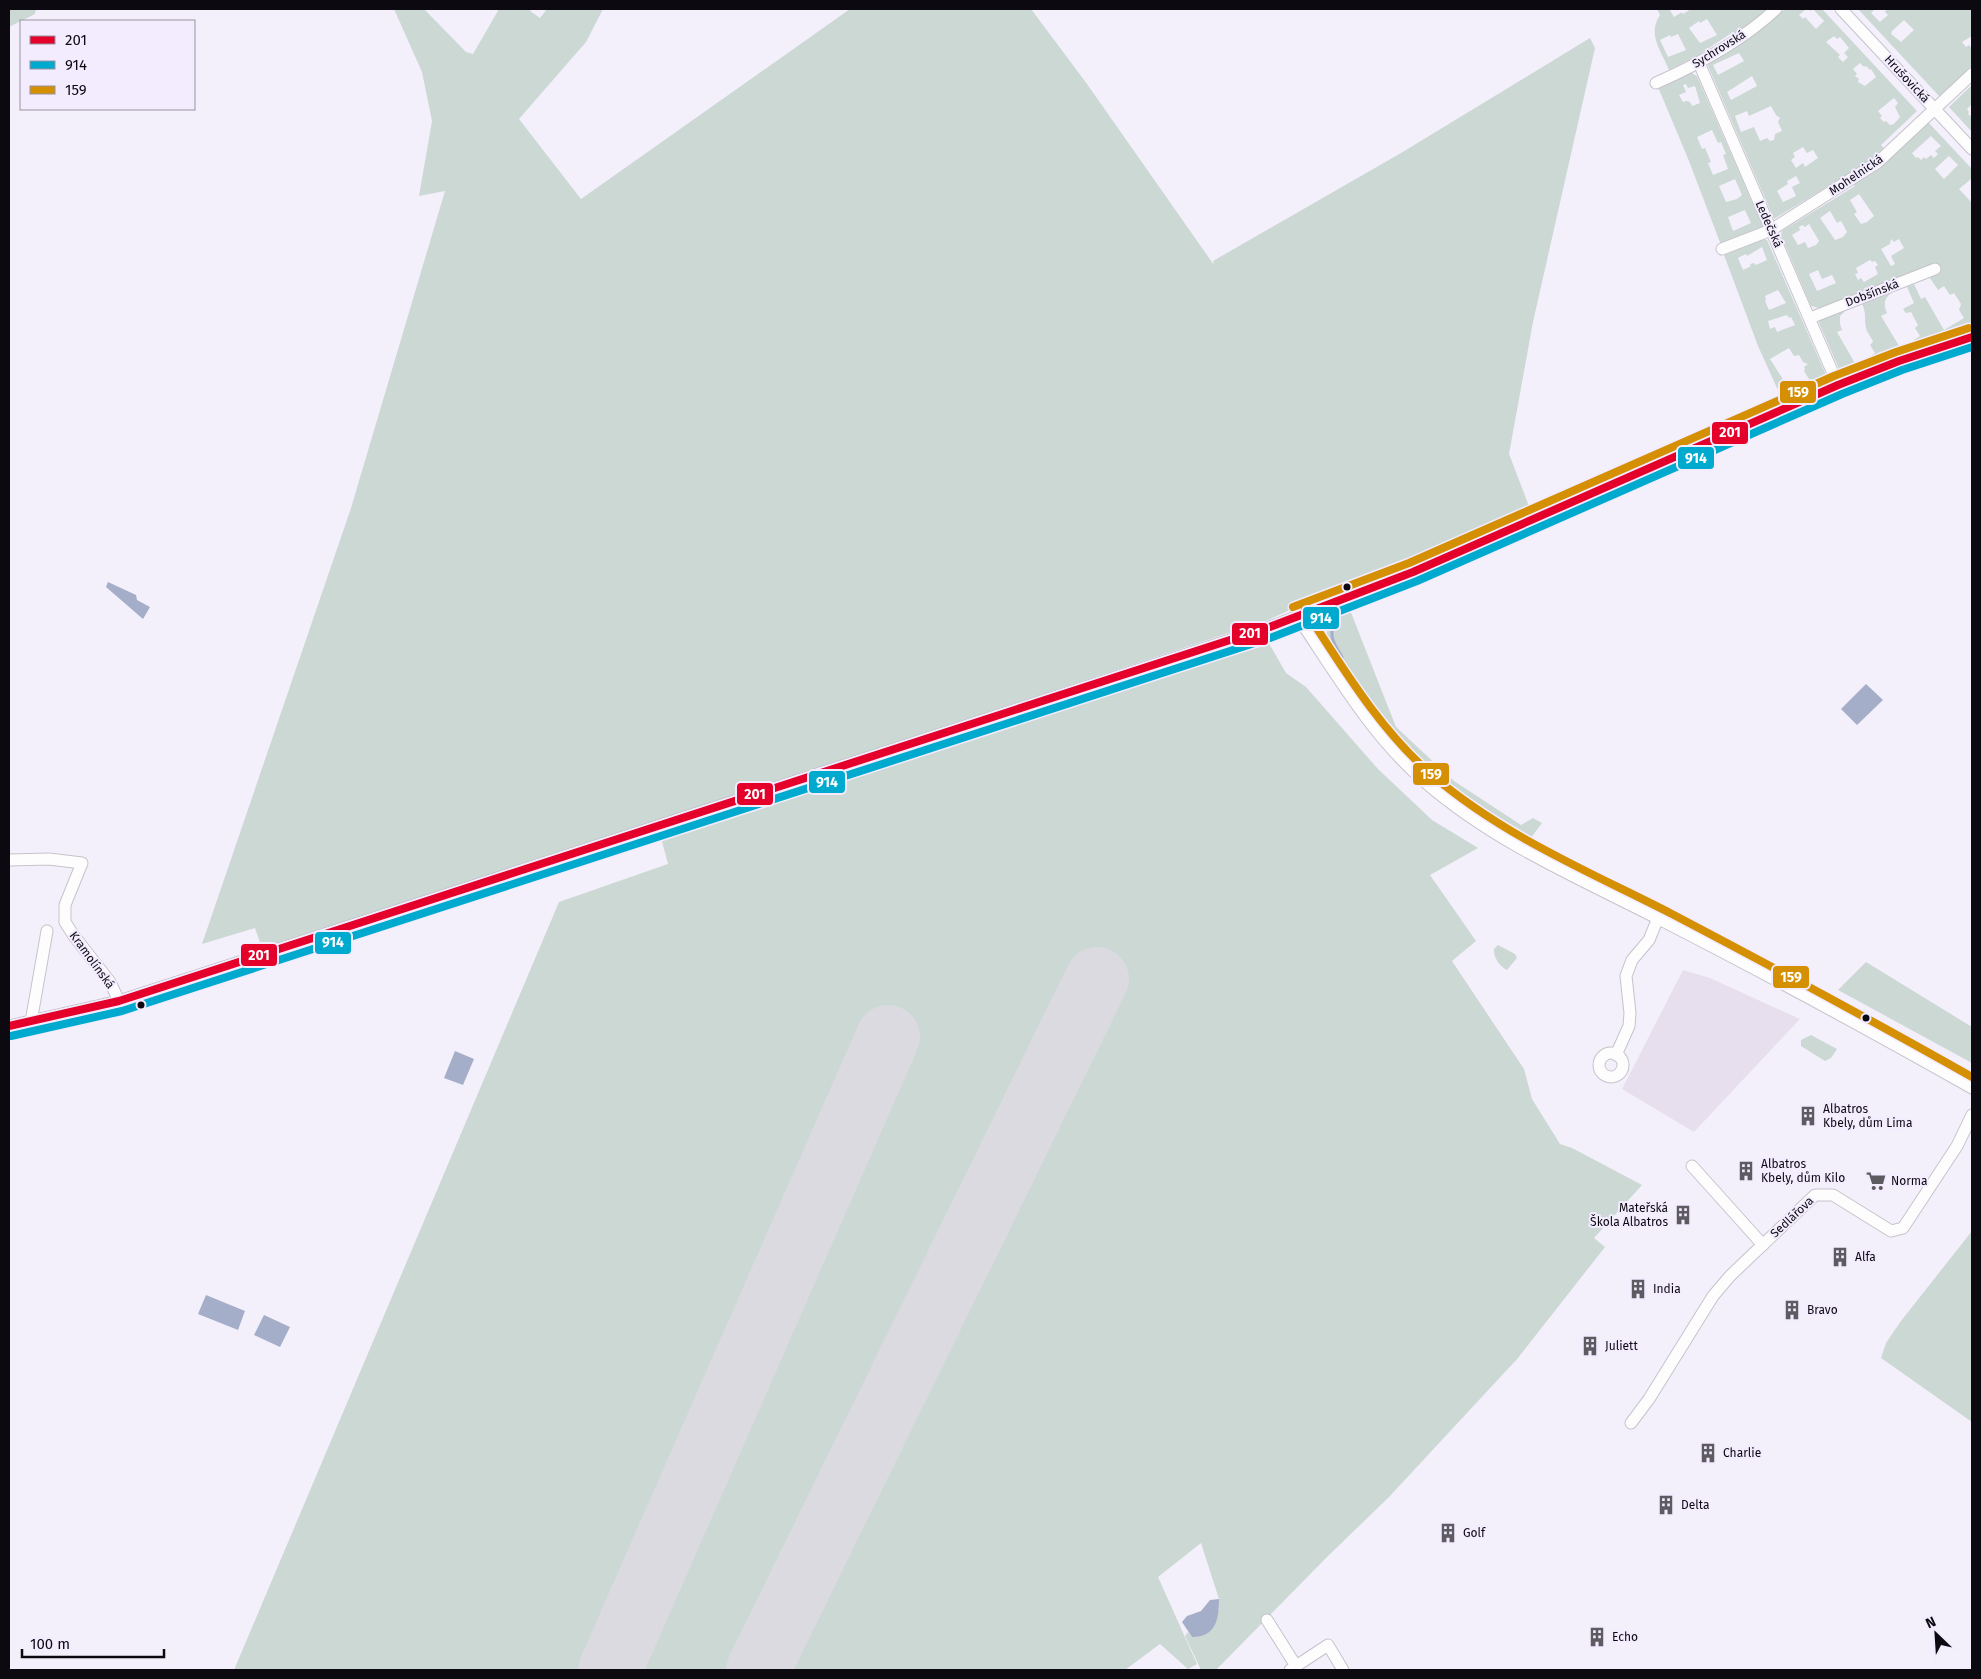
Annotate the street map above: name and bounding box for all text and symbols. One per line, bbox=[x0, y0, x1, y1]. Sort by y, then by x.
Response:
legend bbox=[20, 20, 195, 110]
street label: Sychrovská bbox=[1690, 27, 1748, 71]
text: 201 bbox=[65, 31, 87, 49]
street label: Hrušovická bbox=[1881, 52, 1933, 106]
text: 914 bbox=[65, 56, 87, 74]
text: 159 bbox=[65, 81, 87, 99]
street label: Mohelnická bbox=[1826, 152, 1886, 198]
street label: Ledečská bbox=[1752, 198, 1786, 250]
street label: Dobšínská bbox=[1843, 276, 1901, 310]
line badge: 159 bbox=[1779, 380, 1817, 404]
text: 159 bbox=[1787, 384, 1809, 401]
line badge: 201 bbox=[1711, 421, 1749, 445]
text: 201 bbox=[1719, 424, 1741, 441]
line badge: 914 bbox=[1677, 446, 1715, 470]
text: 914 bbox=[1685, 450, 1707, 467]
unlabelled marker bbox=[1342, 582, 1352, 592]
line badge: 914 bbox=[1302, 606, 1340, 630]
text: 914 bbox=[1310, 610, 1332, 627]
line badge: 201 bbox=[1231, 622, 1269, 646]
text: 201 bbox=[1239, 625, 1261, 642]
line badge: 159 bbox=[1412, 762, 1450, 786]
text: 159 bbox=[1420, 766, 1442, 783]
line badge: 914 bbox=[808, 770, 846, 794]
text: 914 bbox=[816, 774, 838, 791]
line badge: 201 bbox=[736, 782, 774, 806]
text: 201 bbox=[744, 786, 766, 803]
street label: Kramolínská bbox=[67, 929, 117, 991]
line badge: 914 bbox=[314, 931, 352, 955]
text: 914 bbox=[322, 934, 344, 951]
line badge: 201 bbox=[240, 943, 278, 967]
text: 201 bbox=[248, 947, 270, 964]
line badge: 159 bbox=[1772, 965, 1810, 989]
text: 159 bbox=[1780, 969, 1802, 986]
unlabelled marker bbox=[136, 1000, 146, 1010]
unlabelled marker bbox=[1861, 1013, 1871, 1023]
place label: Albatros Kbely, dům Lima bbox=[1823, 1102, 1912, 1130]
building icon: Albatros Kbely, dům Lima bbox=[1797, 1105, 1819, 1127]
place label: Albatros Kbely, dům Kilo bbox=[1761, 1157, 1845, 1185]
building icon: Albatros Kbely, dům Kilo bbox=[1735, 1160, 1757, 1182]
supermarket icon: Norma bbox=[1865, 1170, 1887, 1192]
place label: Norma bbox=[1891, 1174, 1928, 1188]
street label: Sedlářova bbox=[1768, 1194, 1816, 1240]
place label: Mateřská Škola Albatros bbox=[1590, 1201, 1668, 1229]
building icon: Mateřská Škola Albatros bbox=[1672, 1204, 1694, 1226]
building icon: Alfa bbox=[1829, 1246, 1851, 1268]
place label: Alfa bbox=[1855, 1250, 1876, 1264]
building icon: India bbox=[1627, 1278, 1649, 1300]
place label: India bbox=[1653, 1282, 1681, 1296]
building icon: Bravo bbox=[1781, 1299, 1803, 1321]
place label: Bravo bbox=[1807, 1303, 1838, 1317]
building icon: Juliett bbox=[1579, 1335, 1601, 1357]
place label: Juliett bbox=[1605, 1339, 1638, 1353]
building icon: Charlie bbox=[1697, 1442, 1719, 1464]
place label: Charlie bbox=[1723, 1446, 1761, 1460]
building icon: Delta bbox=[1655, 1494, 1677, 1516]
place label: Delta bbox=[1681, 1498, 1710, 1512]
building icon: Golf bbox=[1437, 1522, 1459, 1544]
place label: Golf bbox=[1463, 1526, 1486, 1540]
north arrow bbox=[1911, 1609, 1961, 1659]
text: N bbox=[1923, 1613, 1939, 1632]
scale bar bbox=[22, 1626, 165, 1658]
building icon: Echo bbox=[1586, 1626, 1608, 1648]
place label: Echo bbox=[1612, 1630, 1638, 1644]
text: 100 m bbox=[30, 1635, 70, 1653]

